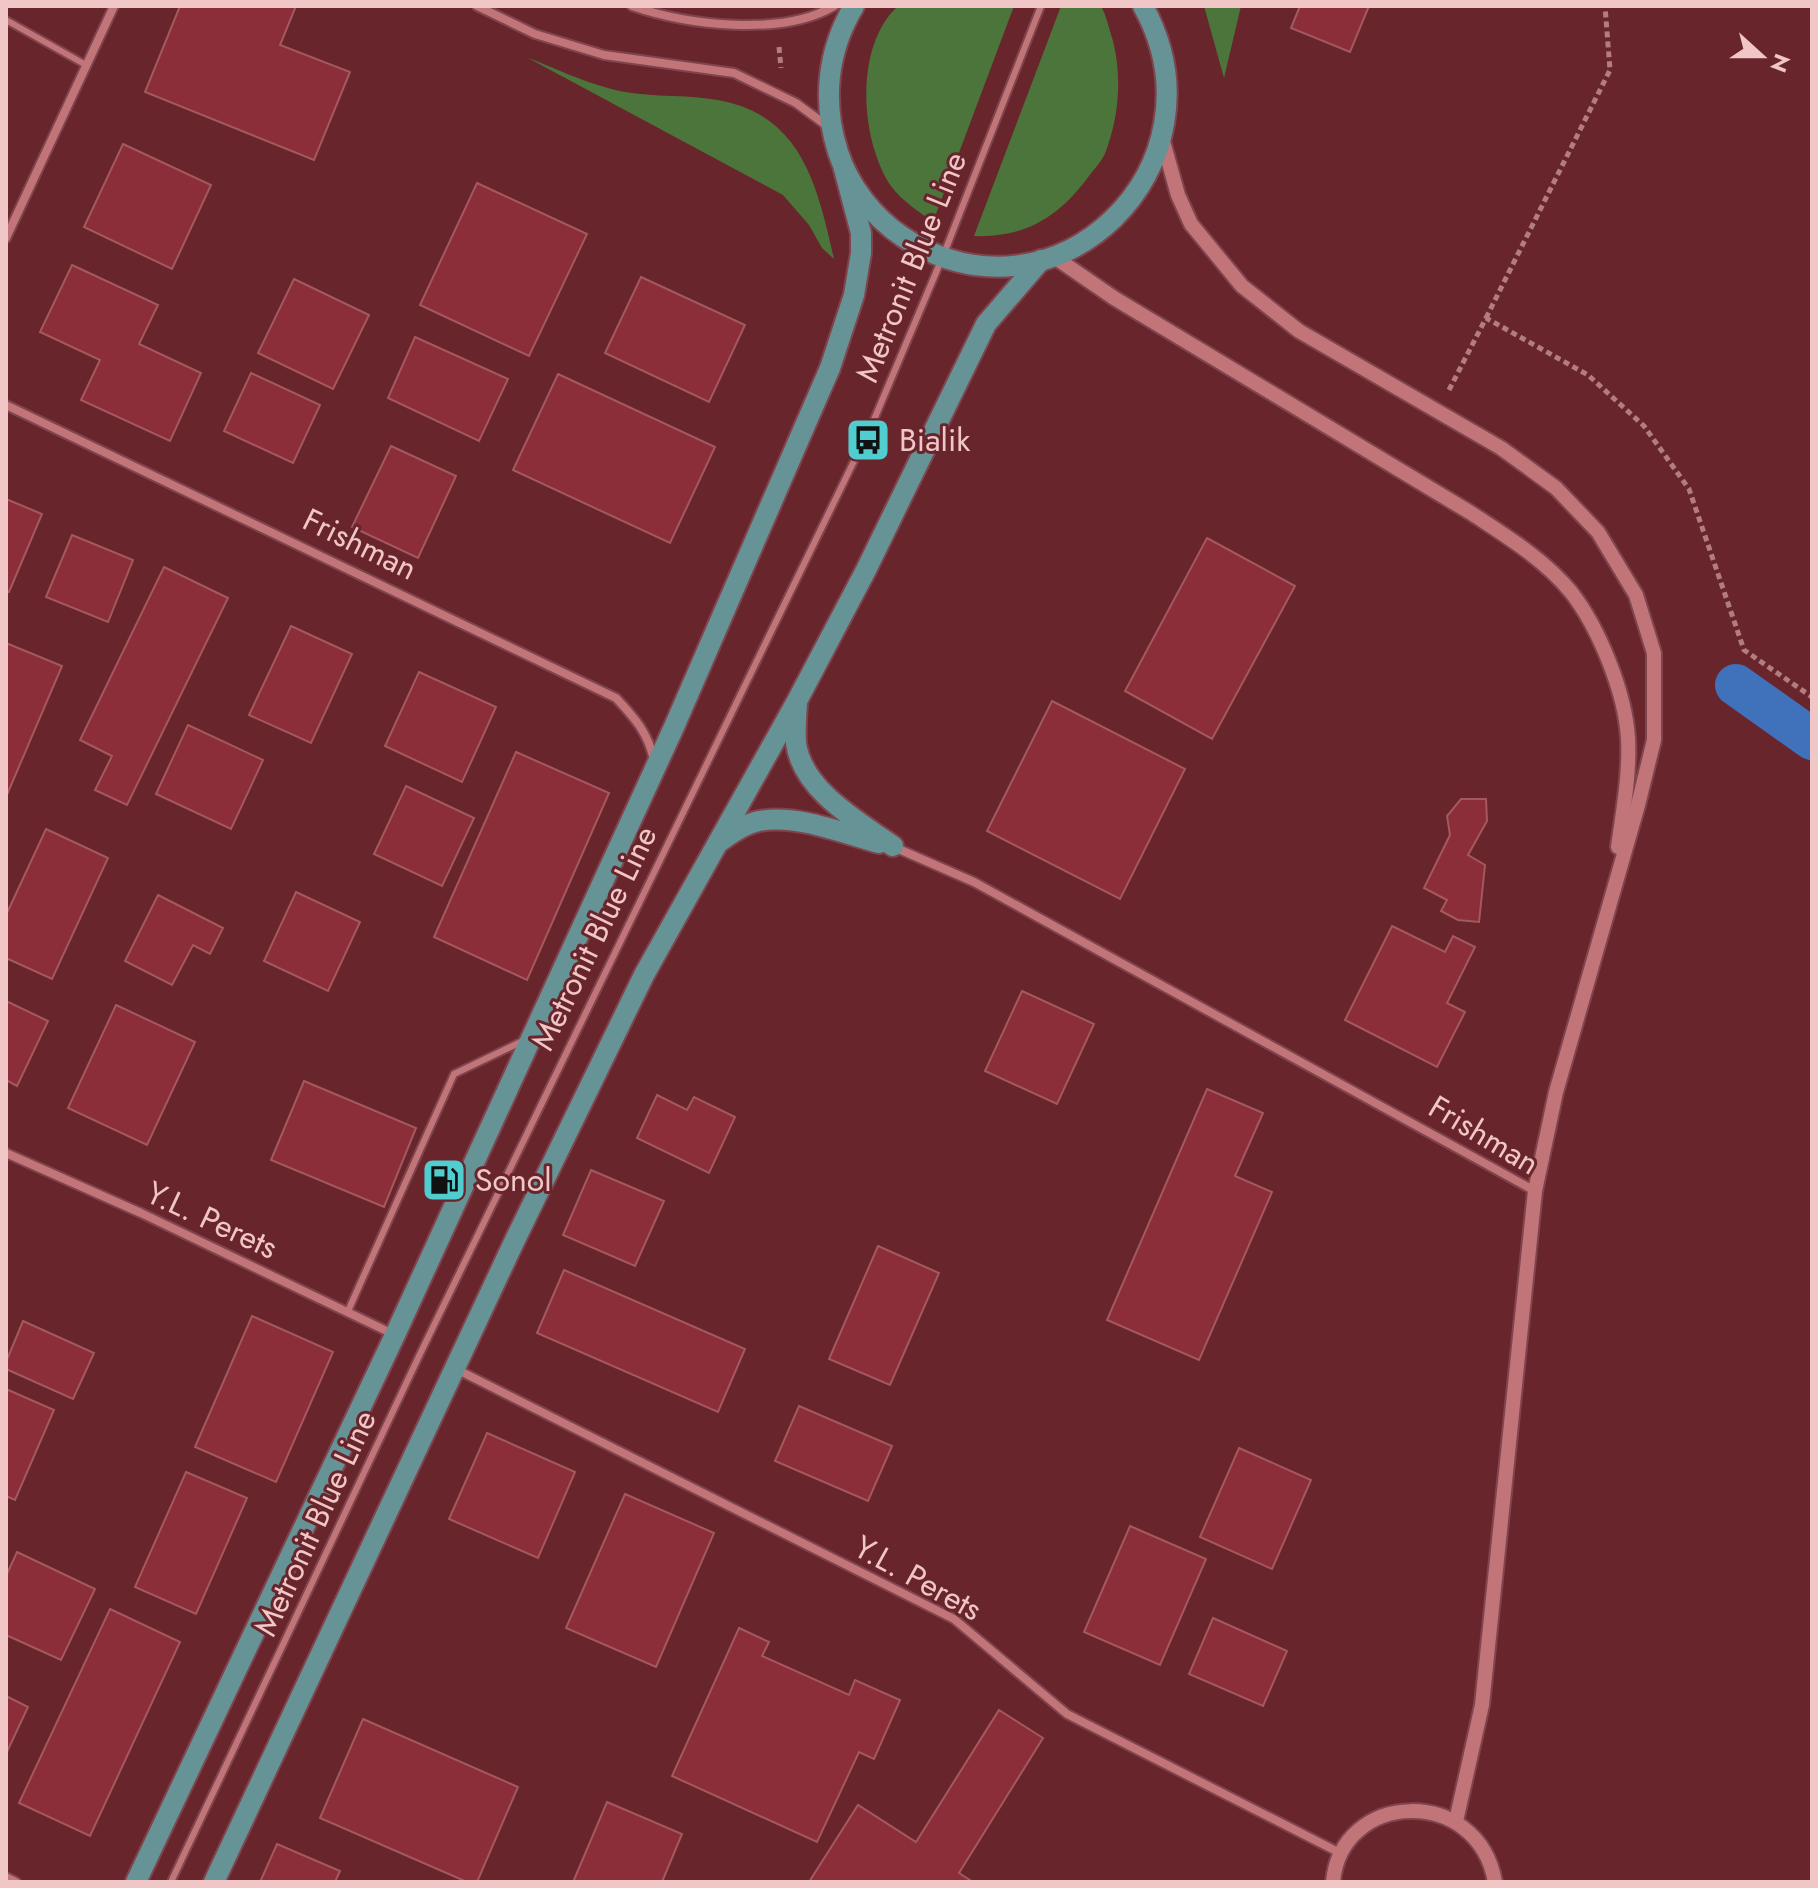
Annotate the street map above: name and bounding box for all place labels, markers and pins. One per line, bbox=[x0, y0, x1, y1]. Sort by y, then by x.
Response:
bus stop icon: Bialik bbox=[844, 416, 892, 464]
place label: Bialik bbox=[899, 417, 971, 463]
fuel station icon: Sonol bbox=[420, 1156, 468, 1204]
place label: Sonol bbox=[475, 1157, 552, 1203]

